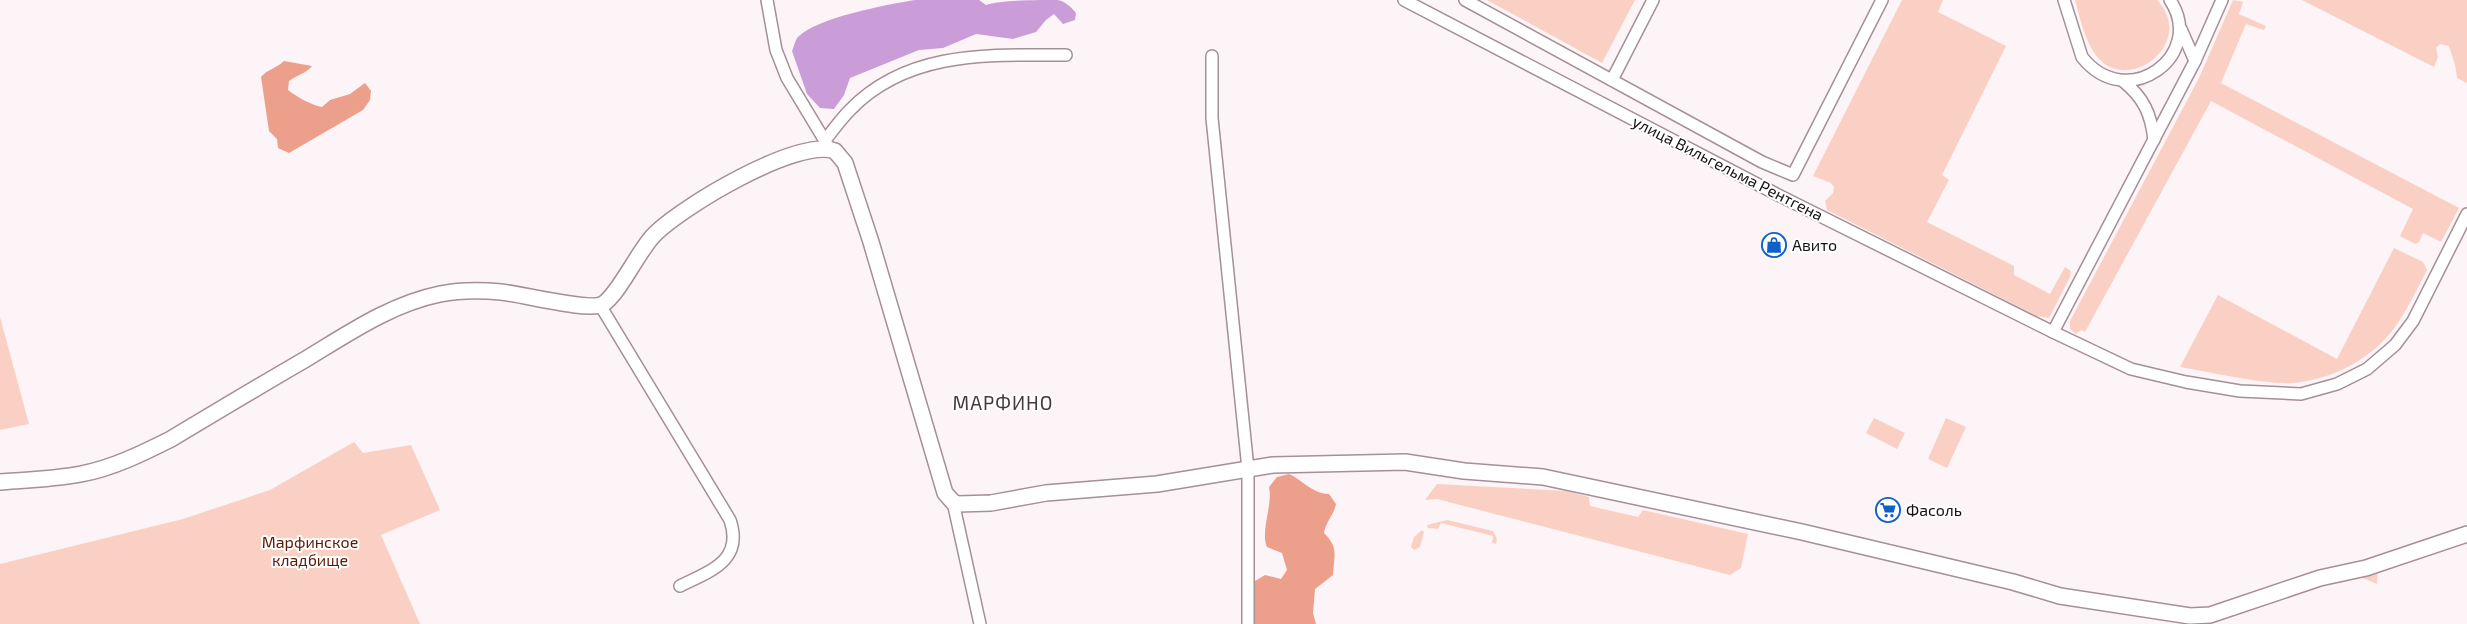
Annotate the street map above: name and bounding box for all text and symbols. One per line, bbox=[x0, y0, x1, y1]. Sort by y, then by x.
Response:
street label: улица Вильгельма Рентгена bbox=[1629, 111, 1827, 225]
shop icon: Авито bbox=[1761, 232, 1787, 258]
place label: Авито bbox=[1792, 235, 1837, 254]
district label: МАРФИНО bbox=[953, 391, 1053, 414]
supermarket icon: Фасоль bbox=[1875, 497, 1901, 523]
place label: Фасоль bbox=[1906, 500, 1962, 519]
park label: Марфинское кладбище bbox=[262, 532, 358, 569]

